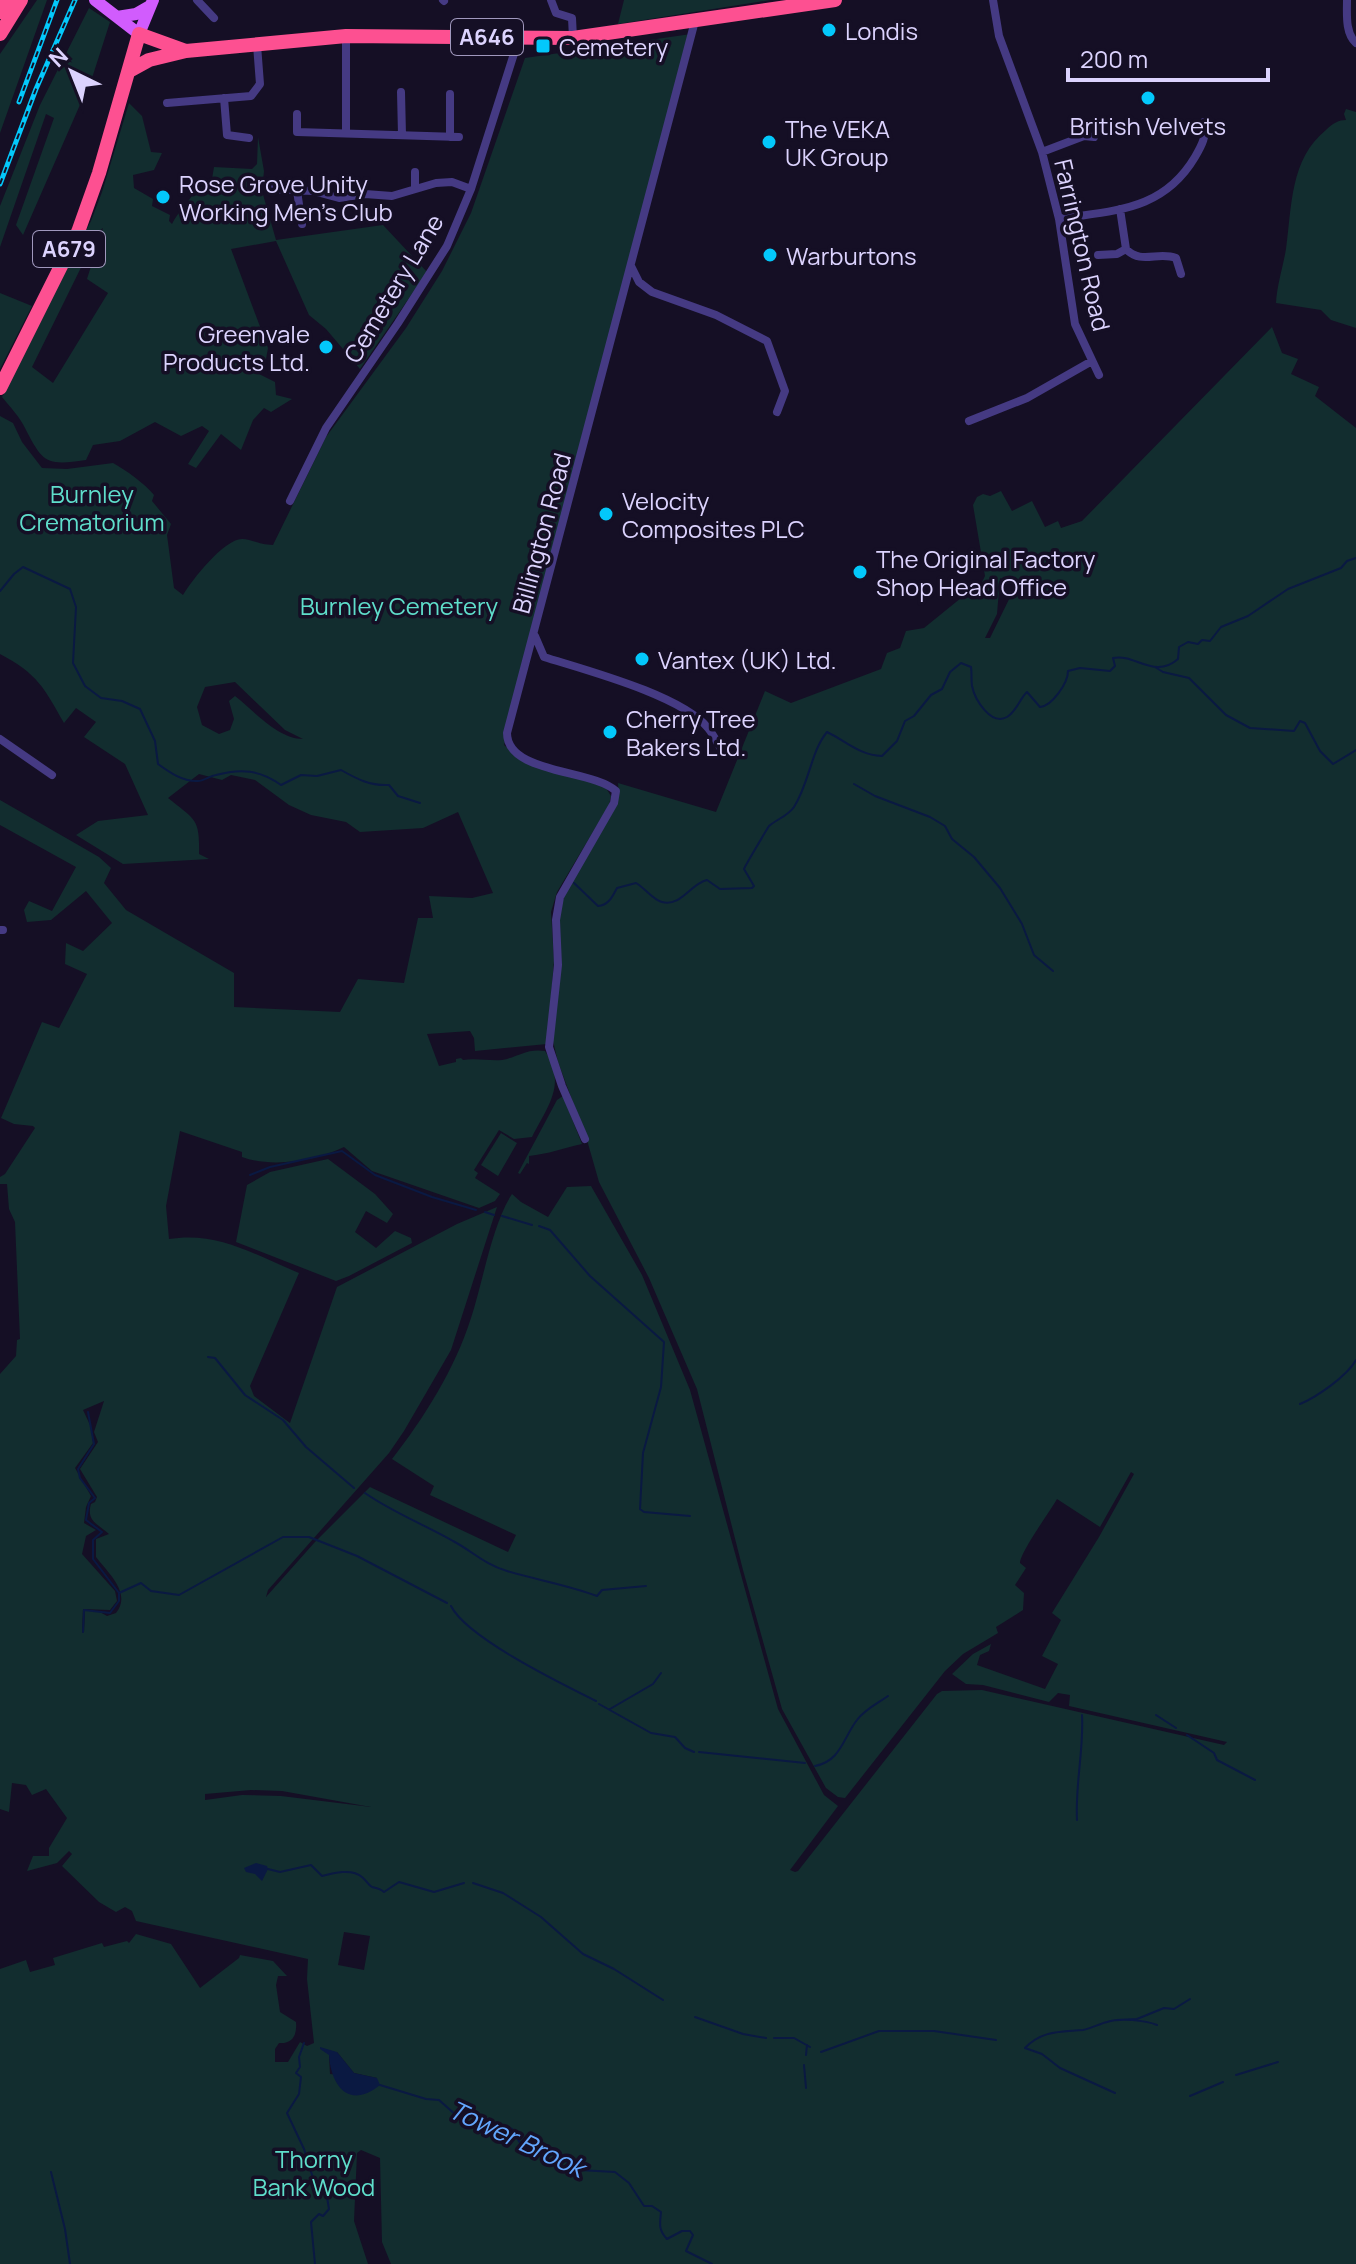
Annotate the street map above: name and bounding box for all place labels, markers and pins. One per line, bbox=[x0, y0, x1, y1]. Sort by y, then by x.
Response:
place label: Londis bbox=[845, 14, 918, 47]
marker: Londis bbox=[820, 21, 838, 39]
place label: Cemetery bbox=[559, 30, 669, 63]
marker: Cemetery bbox=[534, 37, 552, 55]
marker: British Velvets bbox=[1139, 89, 1157, 107]
place label: British Velvets bbox=[1070, 109, 1226, 142]
place label: The VEKA UK Group bbox=[785, 112, 890, 173]
marker: The VEKA UK Group bbox=[760, 133, 778, 151]
place label: Rose Grove Unity Working Men's Club bbox=[179, 167, 393, 228]
marker: Rose Grove Unity Working Men's Club bbox=[154, 188, 172, 206]
place label: Warburtons bbox=[786, 239, 917, 272]
marker: Warburtons bbox=[761, 246, 779, 264]
place label: Greenvale Products Ltd. bbox=[163, 317, 310, 378]
marker: Greenvale Products Ltd. bbox=[317, 338, 335, 356]
place label: Velocity Composites PLC bbox=[622, 484, 805, 545]
marker: Velocity Composites PLC bbox=[597, 505, 615, 523]
place label: The Original Factory Shop Head Office bbox=[876, 542, 1096, 603]
marker: The Original Factory Shop Head Office bbox=[851, 563, 869, 581]
place label: Vantex (UK) Ltd. bbox=[658, 643, 837, 676]
marker: Vantex (UK) Ltd. bbox=[633, 650, 651, 668]
place label: Cherry Tree Bakers Ltd. bbox=[626, 702, 756, 763]
marker: Cherry Tree Bakers Ltd. bbox=[601, 723, 619, 741]

